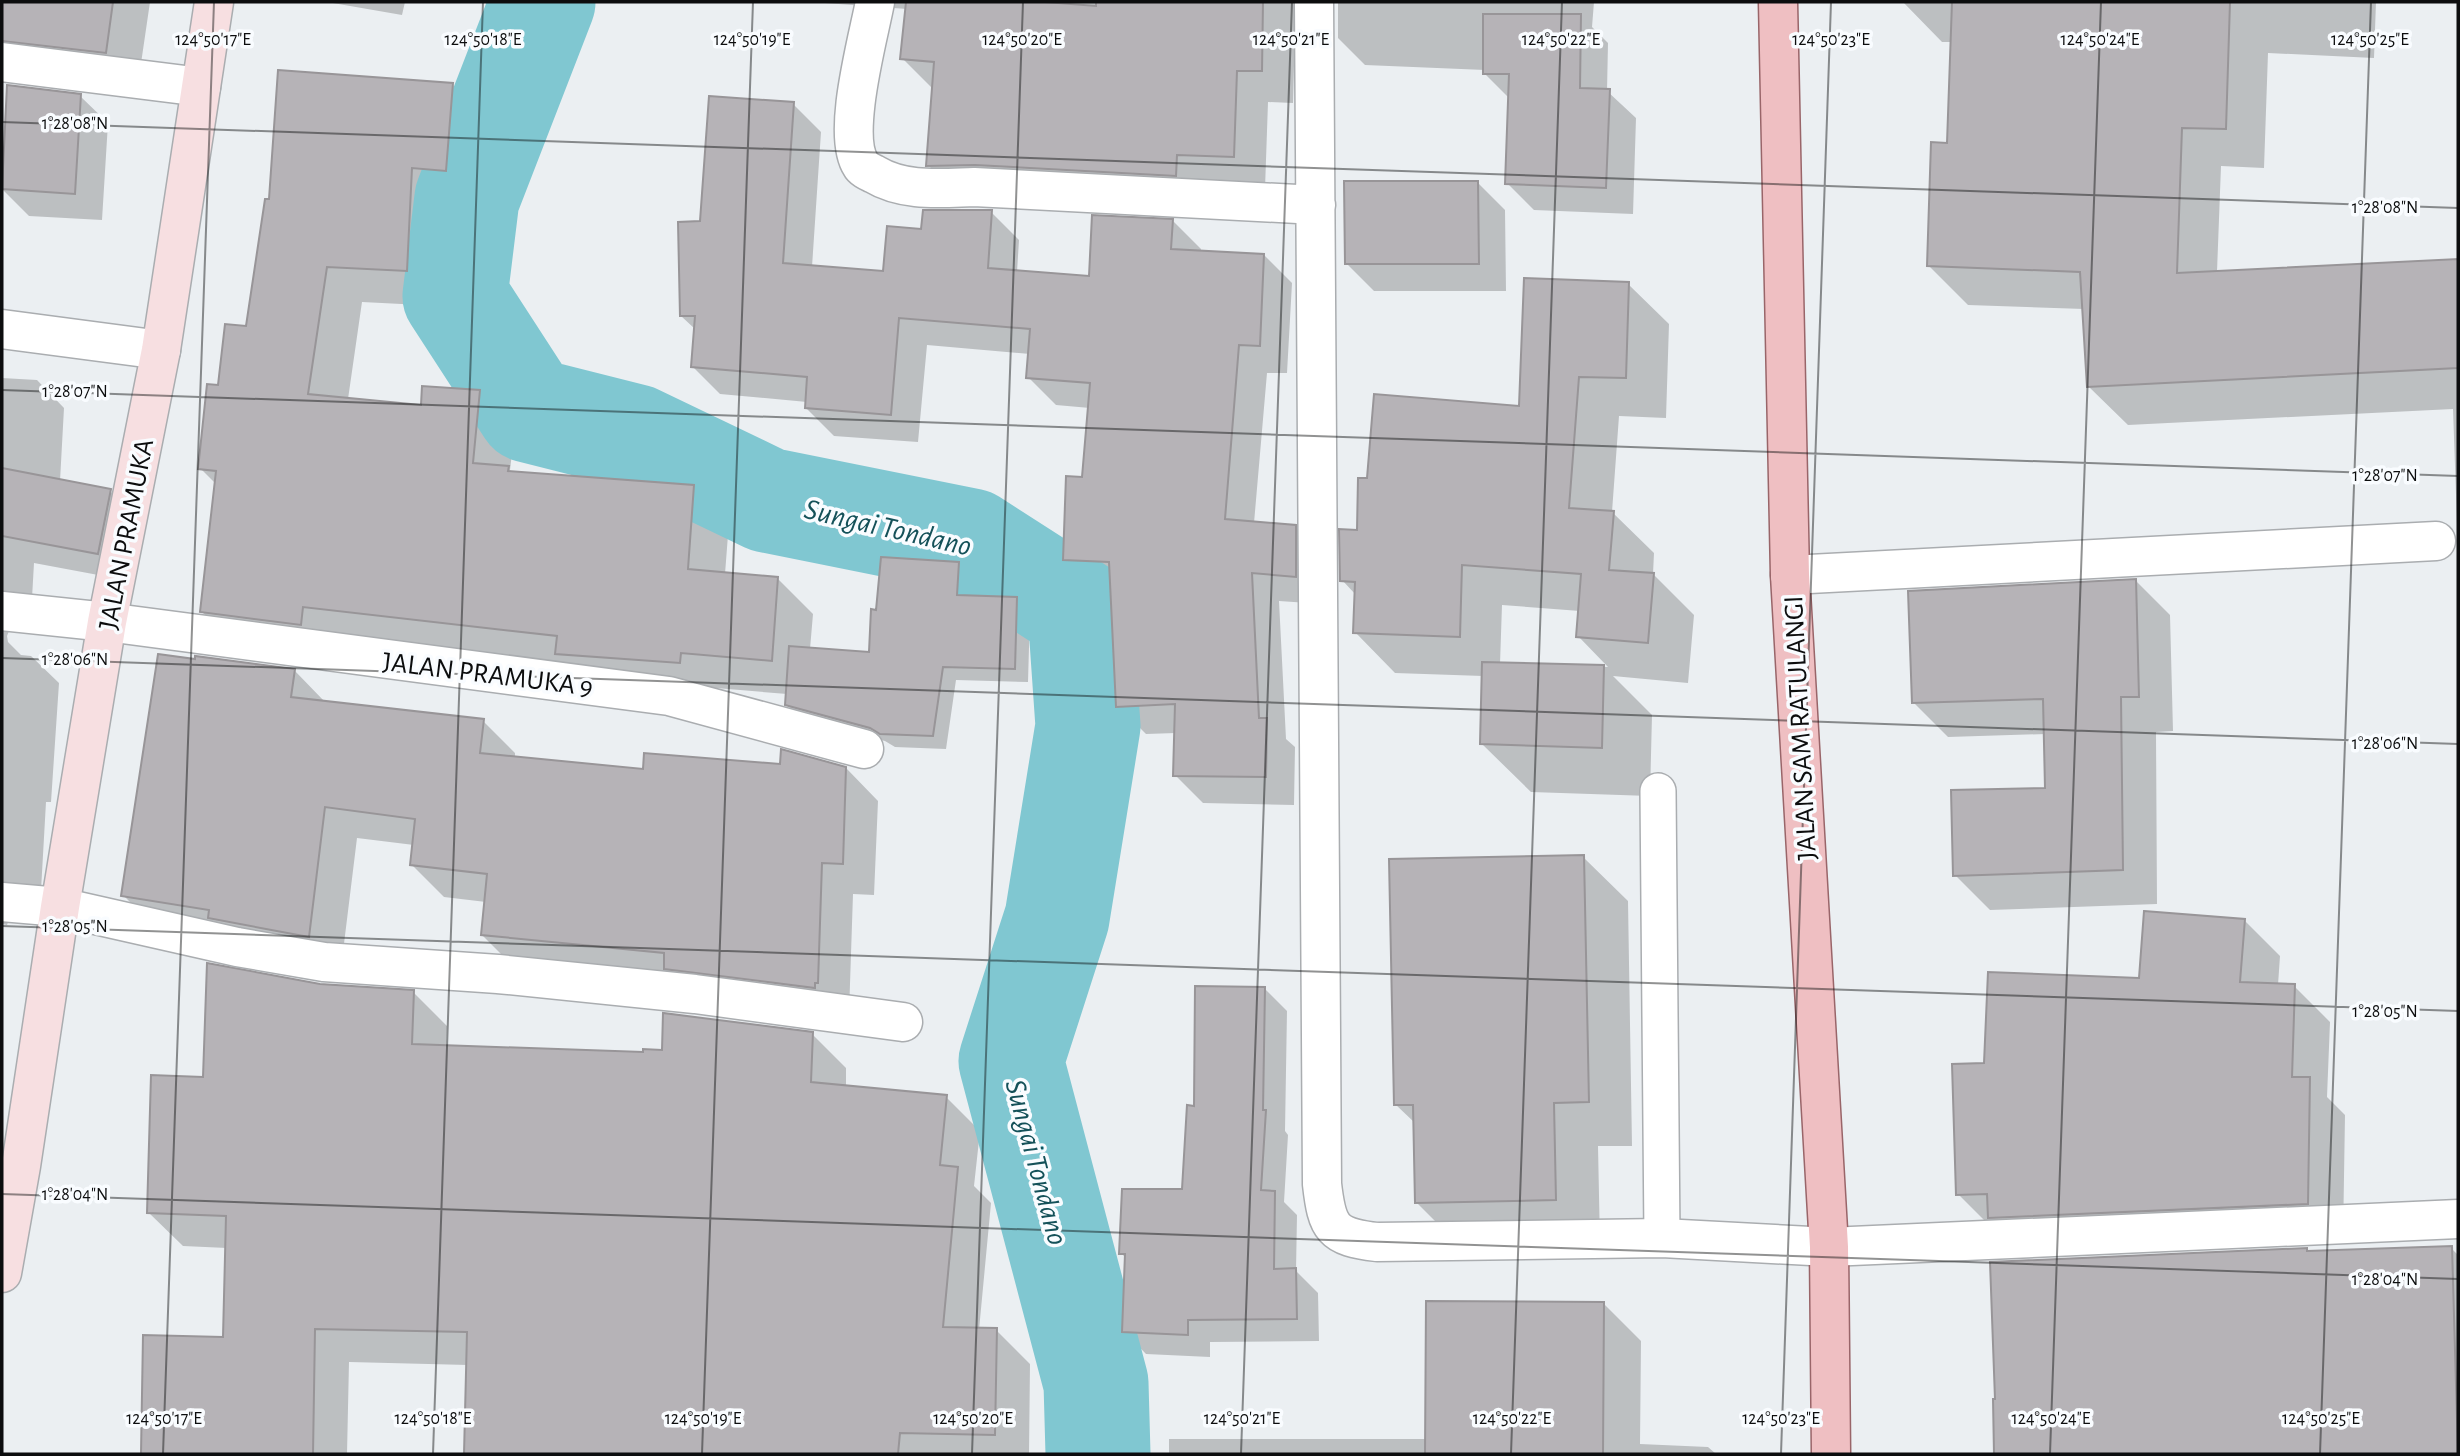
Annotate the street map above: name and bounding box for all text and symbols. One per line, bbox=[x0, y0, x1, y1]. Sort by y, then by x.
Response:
text: 124°50'17"E bbox=[175, 31, 251, 49]
text: 124°50'18"E bbox=[445, 31, 522, 49]
text: 124°50'19"E bbox=[714, 31, 791, 49]
text: 124°50'20"E bbox=[982, 31, 1062, 49]
text: 124°50'21"E bbox=[1253, 31, 1330, 49]
text: 124°50'22"E bbox=[1522, 31, 1601, 49]
text: 124°50'23"E bbox=[1792, 31, 1870, 49]
text: 124°50'24"E bbox=[2061, 31, 2140, 49]
text: 124°50'25"E bbox=[2331, 31, 2409, 49]
text: 1°28'08"N bbox=[42, 115, 108, 133]
text: 1°28'08"N bbox=[2352, 199, 2418, 217]
text: 1°28'07"N bbox=[42, 383, 108, 401]
street label: JALAN PRAMUKA bbox=[95, 437, 159, 632]
text: 1°28'07"N bbox=[2352, 467, 2418, 485]
water label: Sungai Tondano bbox=[801, 494, 974, 562]
street label: JALAN SAM RATULANGI bbox=[1780, 595, 1822, 861]
street label: JALAN PRAMUKA 9 bbox=[381, 648, 594, 702]
text: 1°28'06"N bbox=[42, 651, 108, 669]
text: 1°28'06"N bbox=[2352, 735, 2418, 753]
text: 1°28'05"N bbox=[42, 918, 108, 936]
text: 1°28'05"N bbox=[2352, 1003, 2418, 1021]
water label: Sungai Tondano bbox=[1000, 1076, 1073, 1248]
text: 1°28'04"N bbox=[42, 1186, 108, 1204]
text: 1°28'04"N bbox=[2352, 1271, 2418, 1289]
text: 124°50'17"E bbox=[126, 1410, 202, 1428]
text: 124°50'18"E bbox=[395, 1410, 472, 1428]
text: 124°50'19"E bbox=[665, 1410, 742, 1428]
text: 124°50'20"E bbox=[933, 1410, 1013, 1428]
text: 124°50'21"E bbox=[1204, 1410, 1281, 1428]
text: 124°50'22"E bbox=[1473, 1410, 1552, 1428]
text: 124°50'23"E bbox=[1742, 1410, 1820, 1428]
text: 124°50'24"E bbox=[2012, 1410, 2091, 1428]
text: 124°50'25"E bbox=[2282, 1410, 2360, 1428]

